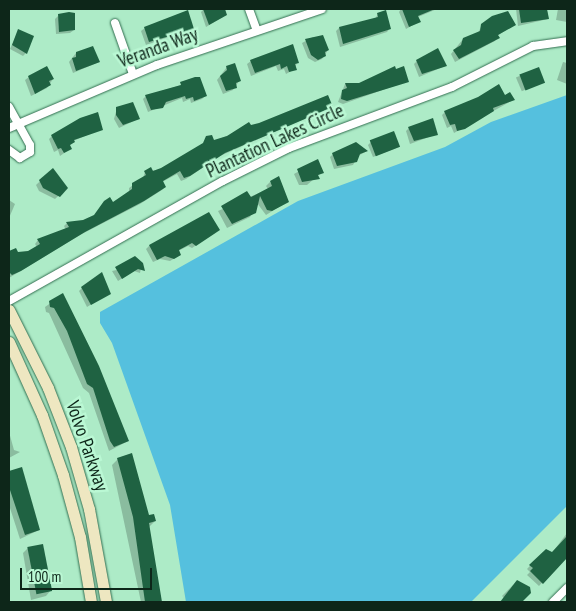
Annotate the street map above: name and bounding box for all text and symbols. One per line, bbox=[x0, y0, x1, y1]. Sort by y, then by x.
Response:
street label: Veranda Way bbox=[115, 23, 201, 73]
street label: Plantation Lakes Circle bbox=[202, 99, 348, 183]
street label: Volvo Parkway bbox=[61, 398, 113, 494]
scale bar bbox=[22, 558, 155, 590]
text: 100 m bbox=[28, 567, 61, 586]

